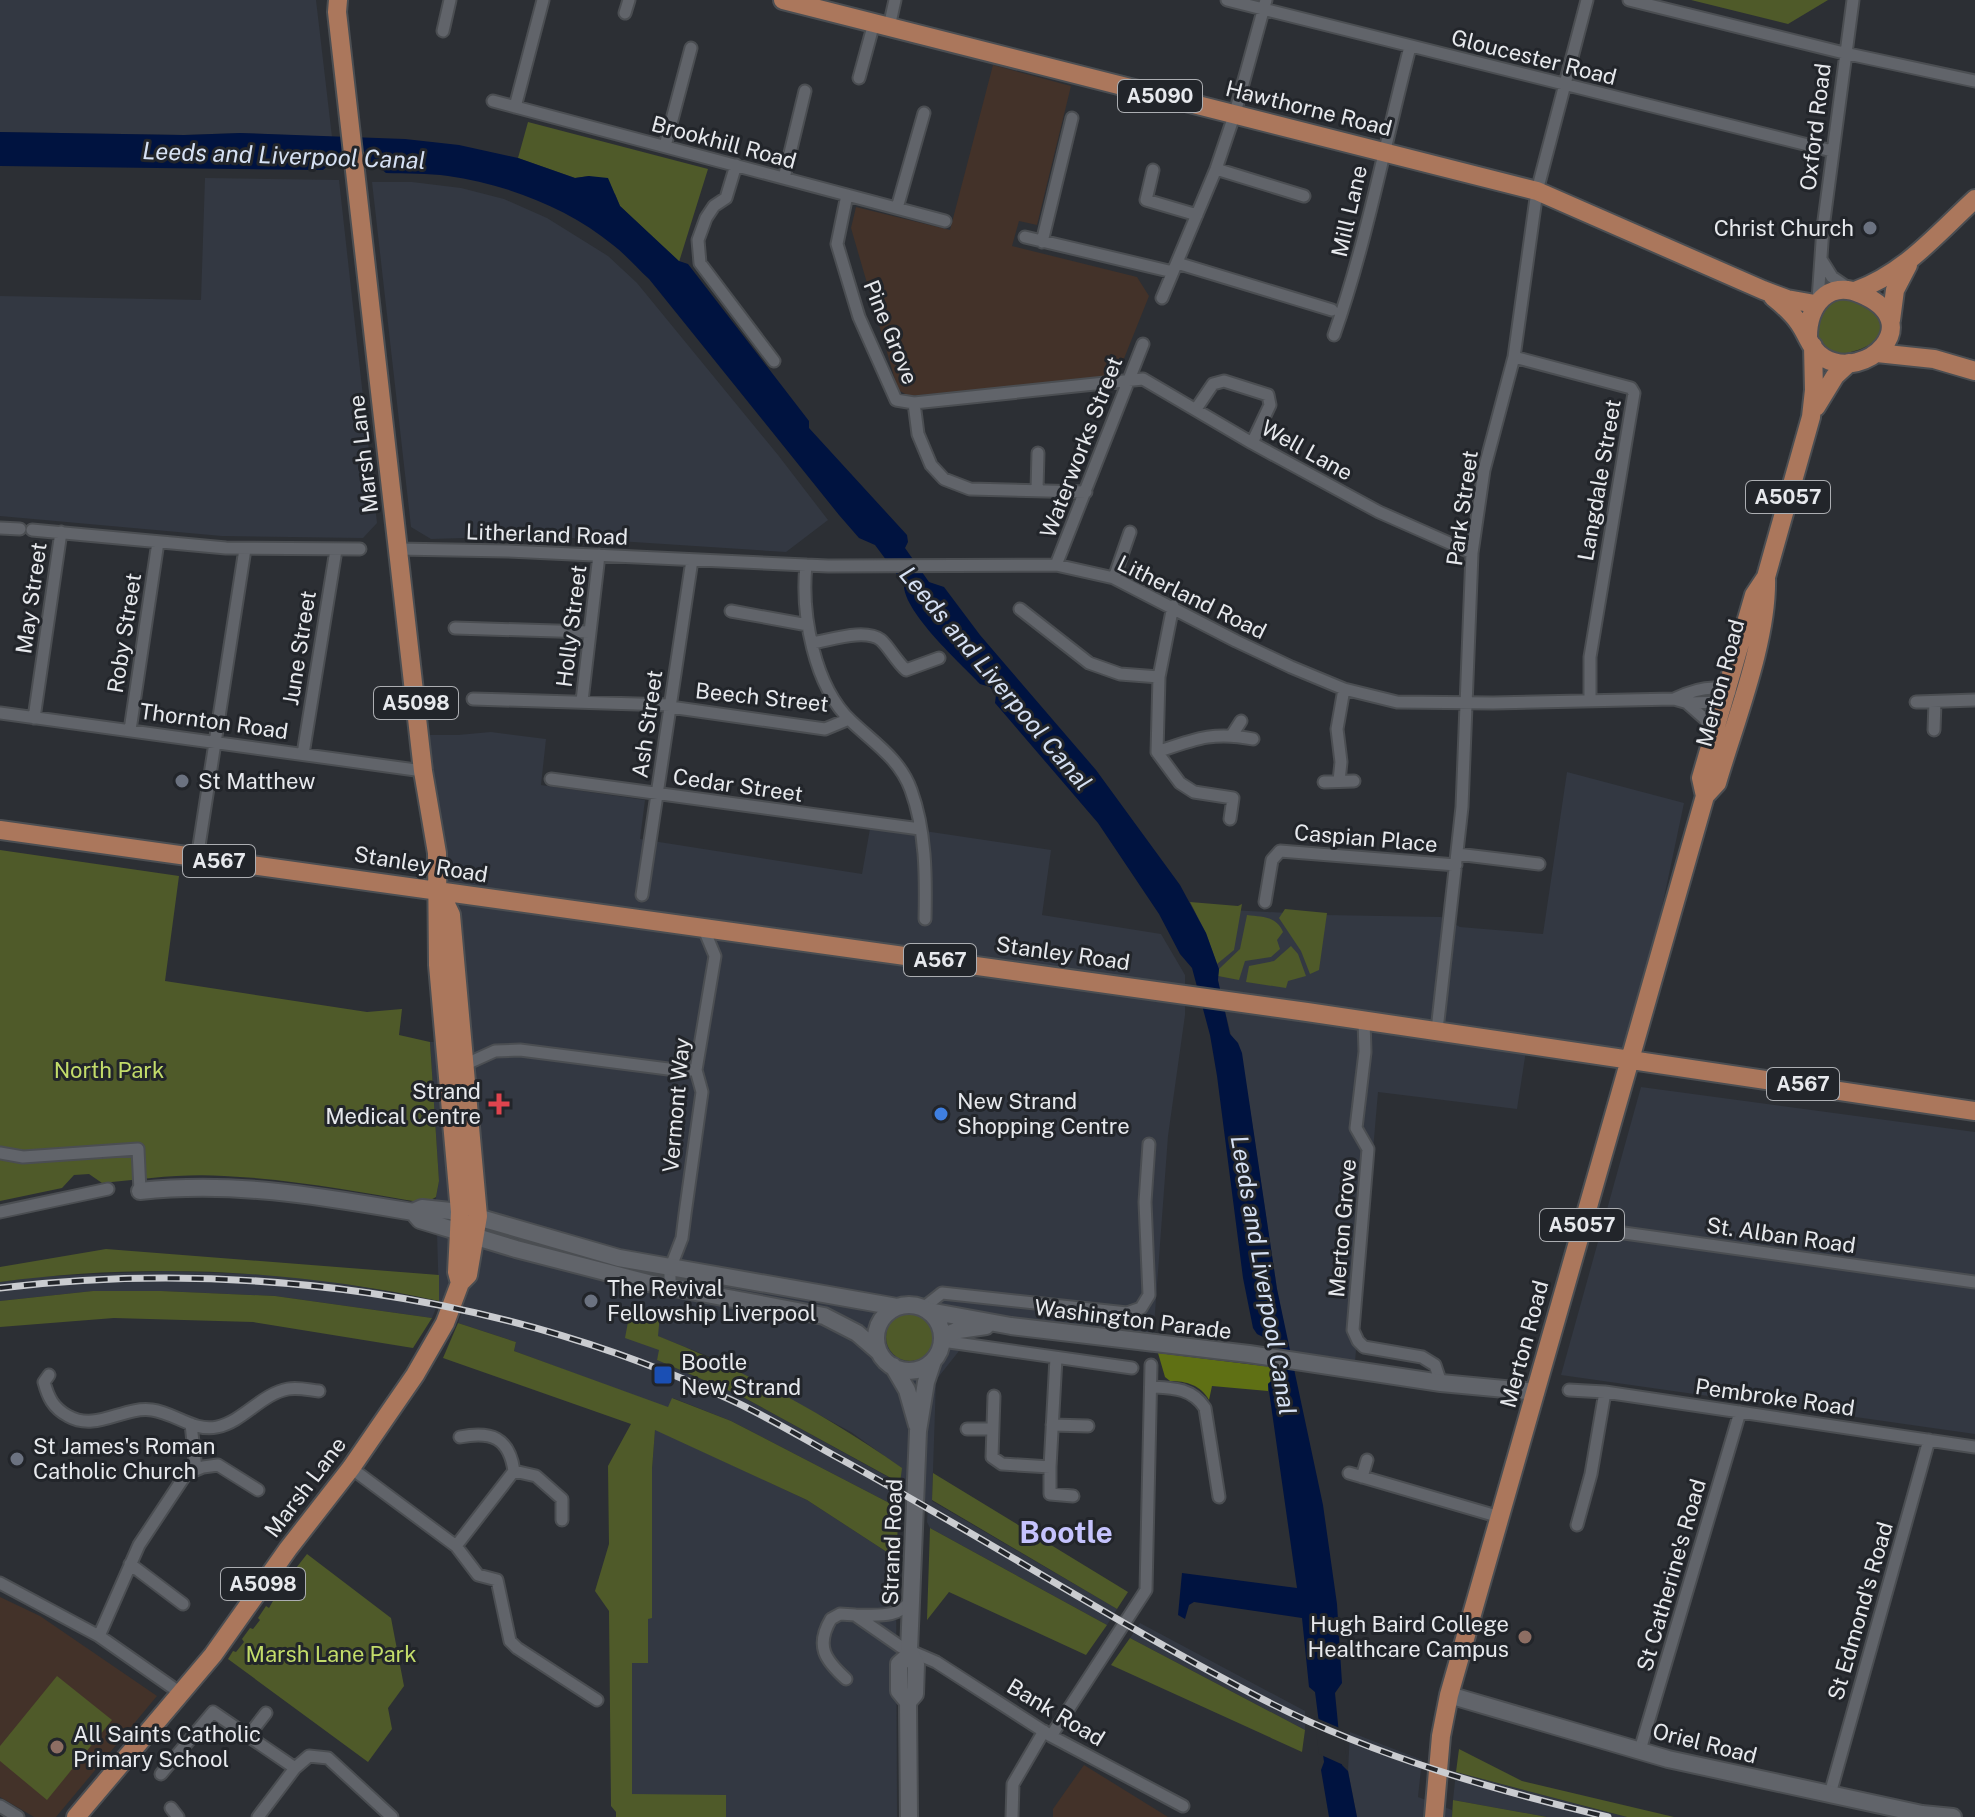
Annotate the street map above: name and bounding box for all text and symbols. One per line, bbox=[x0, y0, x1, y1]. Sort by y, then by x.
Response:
street label: Gloucester Road bbox=[1449, 24, 1619, 90]
street label: Oxford Road bbox=[1794, 62, 1836, 192]
street label: Hawthorne Road bbox=[1223, 75, 1395, 141]
road number: A5090 bbox=[1118, 80, 1202, 112]
street label: Brookhill Road bbox=[649, 110, 799, 174]
water label: Leeds and Liverpool Canal bbox=[142, 136, 426, 174]
street label: Mill Lane bbox=[1326, 163, 1372, 259]
place label: Christ Church bbox=[1714, 215, 1854, 241]
marker: Christ Church bbox=[1861, 219, 1879, 237]
street label: Pine Grove bbox=[858, 276, 924, 388]
street label: Waterworks Street bbox=[1034, 353, 1128, 541]
street label: Marsh Lane bbox=[343, 393, 383, 515]
street label: Langdale Street bbox=[1572, 397, 1626, 563]
street label: Well Lane bbox=[1257, 414, 1357, 486]
street label: Park Street bbox=[1441, 448, 1483, 568]
road number: A5057 bbox=[1746, 481, 1830, 513]
street label: Litherland Road bbox=[465, 518, 629, 550]
street label: May Street bbox=[10, 540, 52, 656]
street label: Litherland Road bbox=[1113, 550, 1271, 644]
water label: Leeds and Liverpool Canal bbox=[894, 560, 1098, 796]
street label: Holly Street bbox=[551, 563, 591, 689]
street label: Roby Street bbox=[102, 571, 146, 695]
street label: June Street bbox=[277, 589, 321, 707]
street label: Merton Road bbox=[1691, 616, 1749, 750]
street label: Ash Street bbox=[627, 668, 667, 780]
street label: Beech Street bbox=[694, 677, 830, 717]
road number: A5098 bbox=[374, 687, 458, 719]
street label: Thornton Road bbox=[138, 698, 290, 744]
street label: Cedar Street bbox=[671, 763, 805, 807]
place label: St Matthew bbox=[198, 768, 316, 794]
marker: St Matthew bbox=[173, 772, 191, 790]
street label: Caspian Place bbox=[1293, 819, 1439, 857]
street label: Stanley Road bbox=[352, 841, 490, 887]
road number: A567 bbox=[183, 845, 255, 877]
street label: Stanley Road bbox=[994, 931, 1132, 975]
road number: A567 bbox=[904, 944, 976, 976]
street label: Vermont Way bbox=[657, 1036, 695, 1174]
park label: North Park bbox=[54, 1057, 164, 1083]
road number: A567 bbox=[1767, 1068, 1839, 1100]
place label: Strand Medical Centre bbox=[325, 1078, 481, 1129]
place label: New Strand Shopping Centre bbox=[957, 1088, 1130, 1139]
marker: Strand Medical Centre bbox=[488, 1093, 510, 1115]
marker: New Strand Shopping Centre bbox=[932, 1105, 950, 1123]
water label: Leeds and Liverpool Canal bbox=[1226, 1133, 1302, 1417]
street label: Merton Grove bbox=[1323, 1158, 1361, 1298]
road number: A5057 bbox=[1540, 1209, 1624, 1241]
street label: St. Alban Road bbox=[1705, 1212, 1857, 1258]
place label: The Revival Fellowship Liverpool bbox=[607, 1275, 816, 1326]
street label: Merton Road bbox=[1495, 1277, 1553, 1411]
marker: The Revival Fellowship Liverpool bbox=[582, 1292, 600, 1310]
street label: Washington Parade bbox=[1033, 1294, 1233, 1344]
place label: Bootle New Strand bbox=[681, 1349, 801, 1400]
marker: Bootle New Strand bbox=[652, 1364, 674, 1386]
street label: Pembroke Road bbox=[1694, 1373, 1856, 1421]
street label: Marsh Lane bbox=[259, 1432, 351, 1542]
place label: St James's Roman Catholic Church bbox=[33, 1433, 215, 1484]
marker: St James's Roman Catholic Church bbox=[8, 1450, 26, 1468]
street label: St Catherine's Road bbox=[1631, 1476, 1711, 1674]
street label: Strand Road bbox=[877, 1478, 907, 1606]
district label: Bootle bbox=[1019, 1514, 1113, 1550]
street label: St Edmond's Road bbox=[1822, 1519, 1898, 1703]
road number: A5098 bbox=[221, 1568, 305, 1600]
place label: Hugh Baird College Healthcare Campus bbox=[1308, 1611, 1509, 1662]
marker: Hugh Baird College Healthcare Campus bbox=[1516, 1628, 1534, 1646]
park label: Marsh Lane Park bbox=[245, 1641, 417, 1667]
street label: Bank Road bbox=[1002, 1673, 1110, 1751]
street label: Oriel Road bbox=[1650, 1717, 1760, 1769]
place label: All Saints Catholic Primary School bbox=[73, 1721, 261, 1772]
marker: All Saints Catholic Primary School bbox=[48, 1738, 66, 1756]

